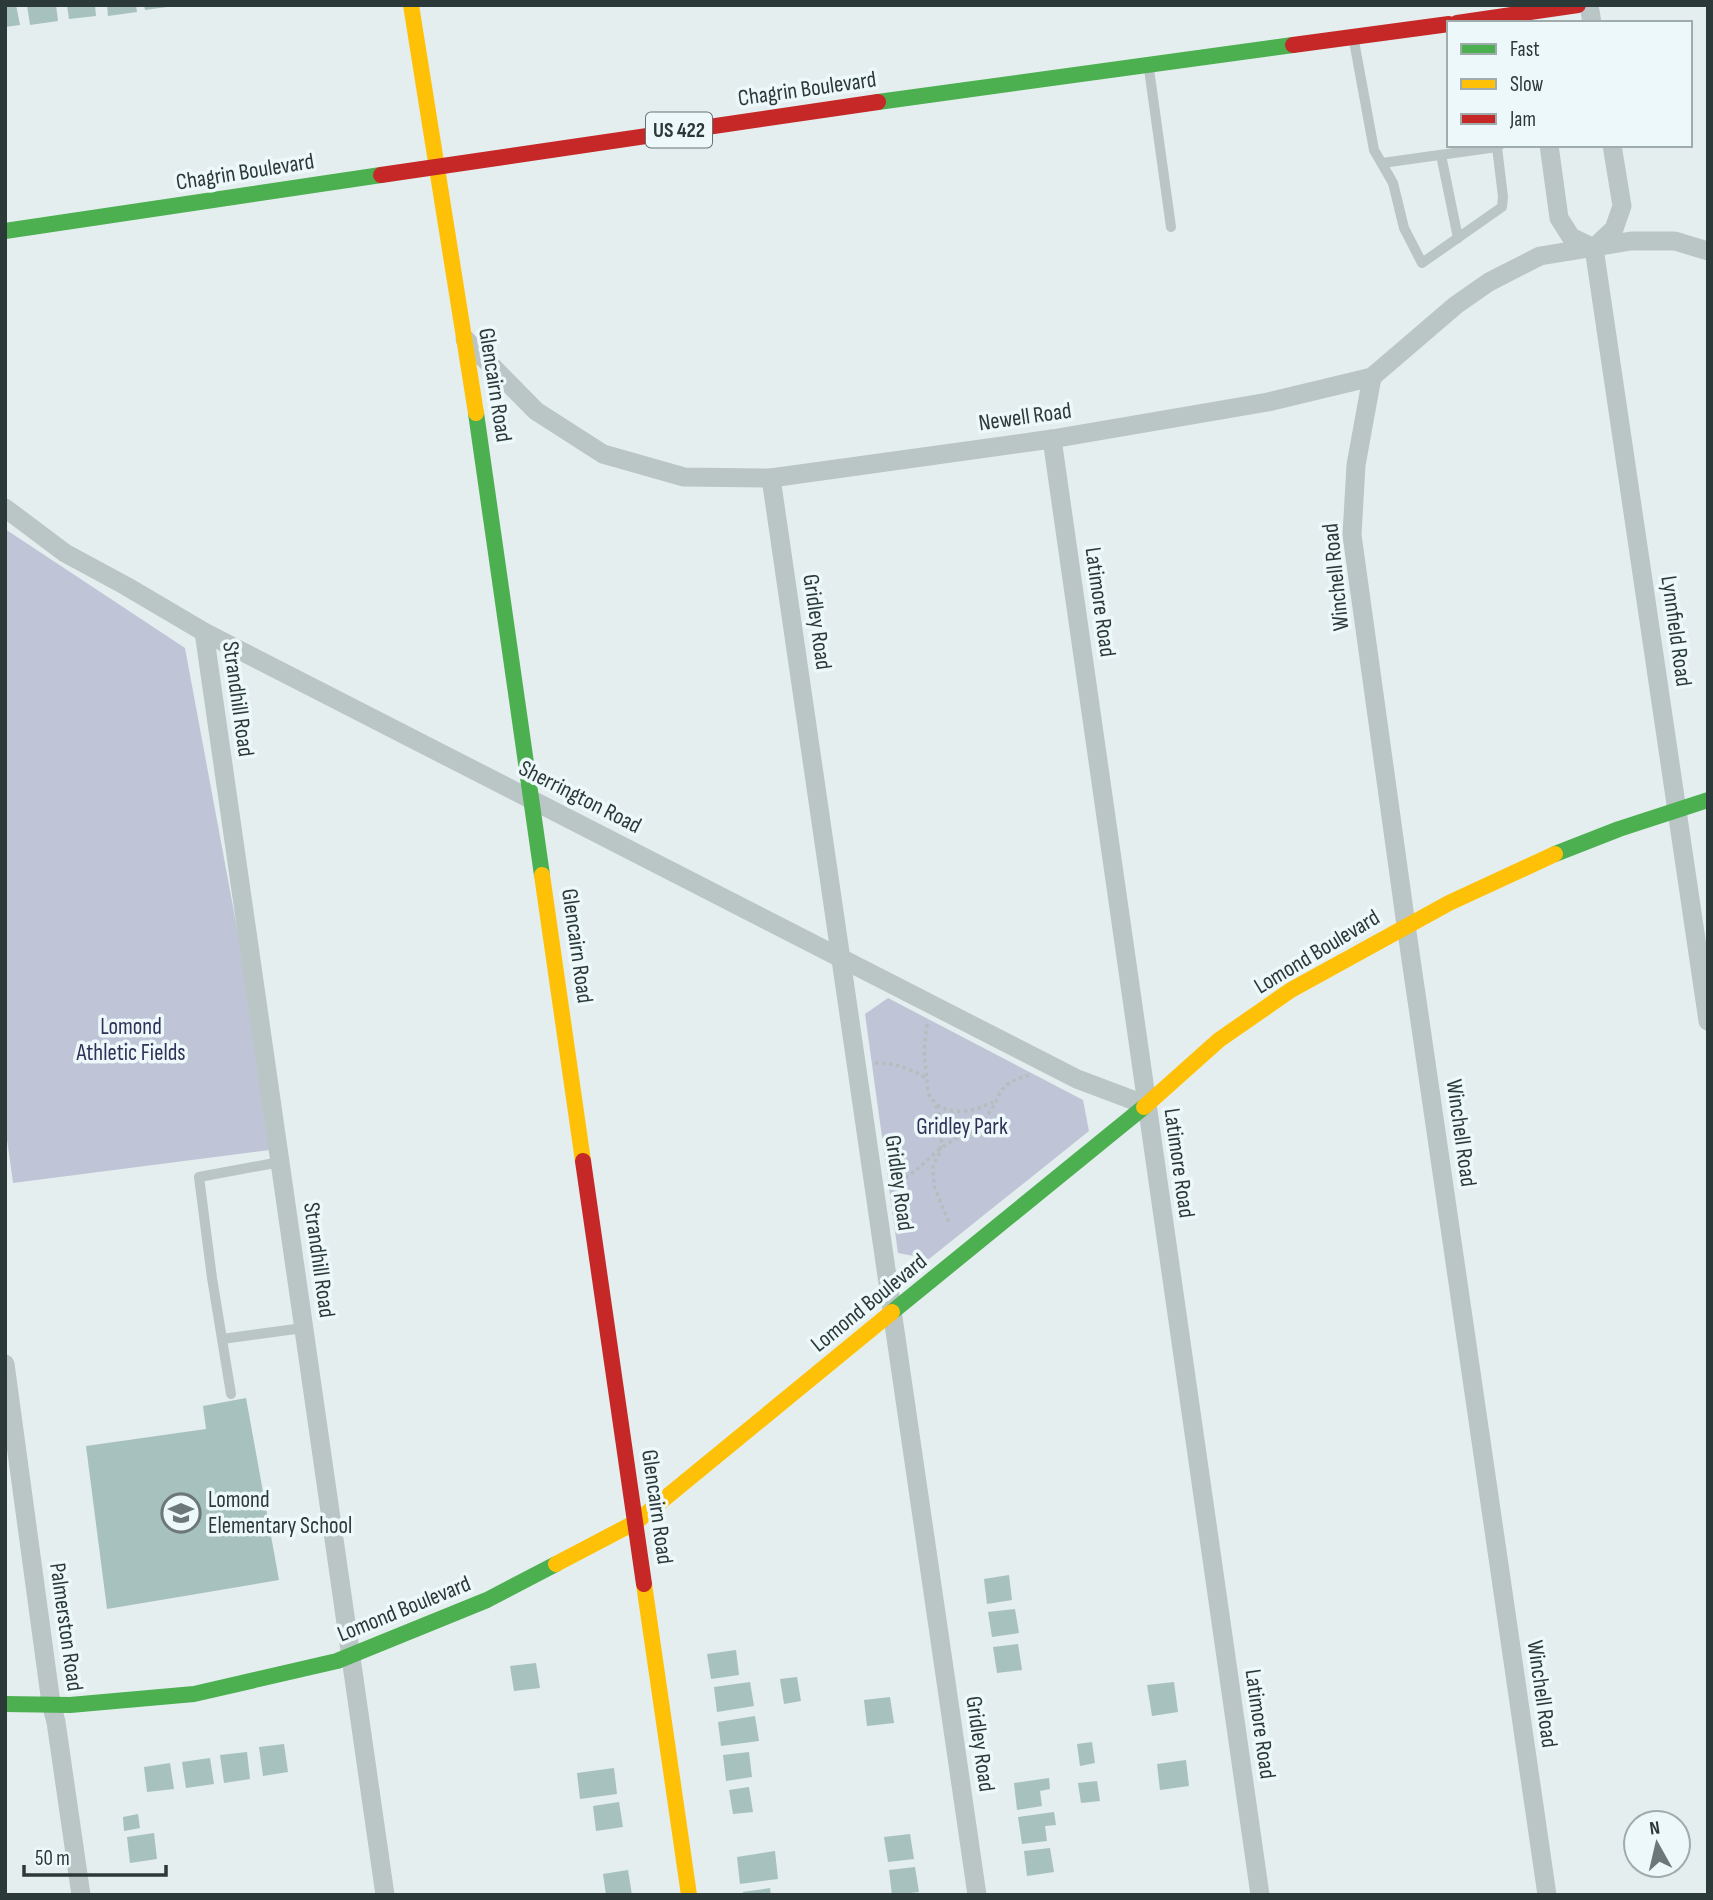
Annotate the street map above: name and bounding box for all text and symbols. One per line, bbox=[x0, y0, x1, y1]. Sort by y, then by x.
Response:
legend bbox=[1447, 21, 1692, 147]
text: Fast bbox=[1510, 37, 1540, 62]
street label: Chagrin Boulevard bbox=[736, 65, 878, 113]
text: Slow bbox=[1510, 72, 1544, 97]
text: Jam bbox=[1509, 107, 1536, 132]
road number: US 422 bbox=[646, 113, 712, 148]
street label: Chagrin Boulevard bbox=[174, 147, 316, 197]
street label: Glencairn Road bbox=[472, 326, 518, 444]
street label: Newell Road bbox=[977, 397, 1073, 437]
street label: Winchell Road bbox=[1316, 522, 1356, 632]
street label: Latimore Road bbox=[1078, 545, 1122, 659]
street label: Gridley Road bbox=[796, 572, 838, 672]
street label: Lynnfield Road bbox=[1654, 574, 1698, 688]
street label: Strandhill Road bbox=[216, 640, 260, 758]
street label: Sherrington Road bbox=[514, 754, 646, 840]
street label: Glencairn Road bbox=[555, 887, 599, 1005]
street label: Lomond Boulevard bbox=[1249, 904, 1385, 1000]
park label: Lomond Athletic Fields bbox=[75, 1013, 186, 1067]
street label: Winchell Road bbox=[1440, 1078, 1482, 1188]
street label: Latimore Road bbox=[1157, 1106, 1201, 1220]
park label: Gridley Park bbox=[916, 1113, 1008, 1141]
street label: Gridley Road bbox=[878, 1133, 920, 1233]
street label: Strandhill Road bbox=[297, 1201, 341, 1319]
street label: Lomond Boulevard bbox=[805, 1248, 933, 1358]
street label: Glencairn Road bbox=[635, 1448, 679, 1566]
place label: Lomond Elementary School bbox=[208, 1486, 352, 1540]
school or university icon: Lomond Elementary School bbox=[160, 1492, 202, 1534]
street label: Palmerston Road bbox=[43, 1561, 89, 1693]
street label: Lomond Boulevard bbox=[333, 1570, 475, 1648]
street label: Winchell Road bbox=[1521, 1639, 1563, 1749]
street label: Latimore Road bbox=[1238, 1667, 1282, 1781]
street label: Gridley Road bbox=[959, 1694, 1001, 1794]
north arrow bbox=[1622, 1809, 1692, 1879]
text: N bbox=[1648, 1817, 1661, 1841]
scale bar bbox=[24, 1834, 166, 1878]
text: 50 m bbox=[35, 1846, 70, 1871]

